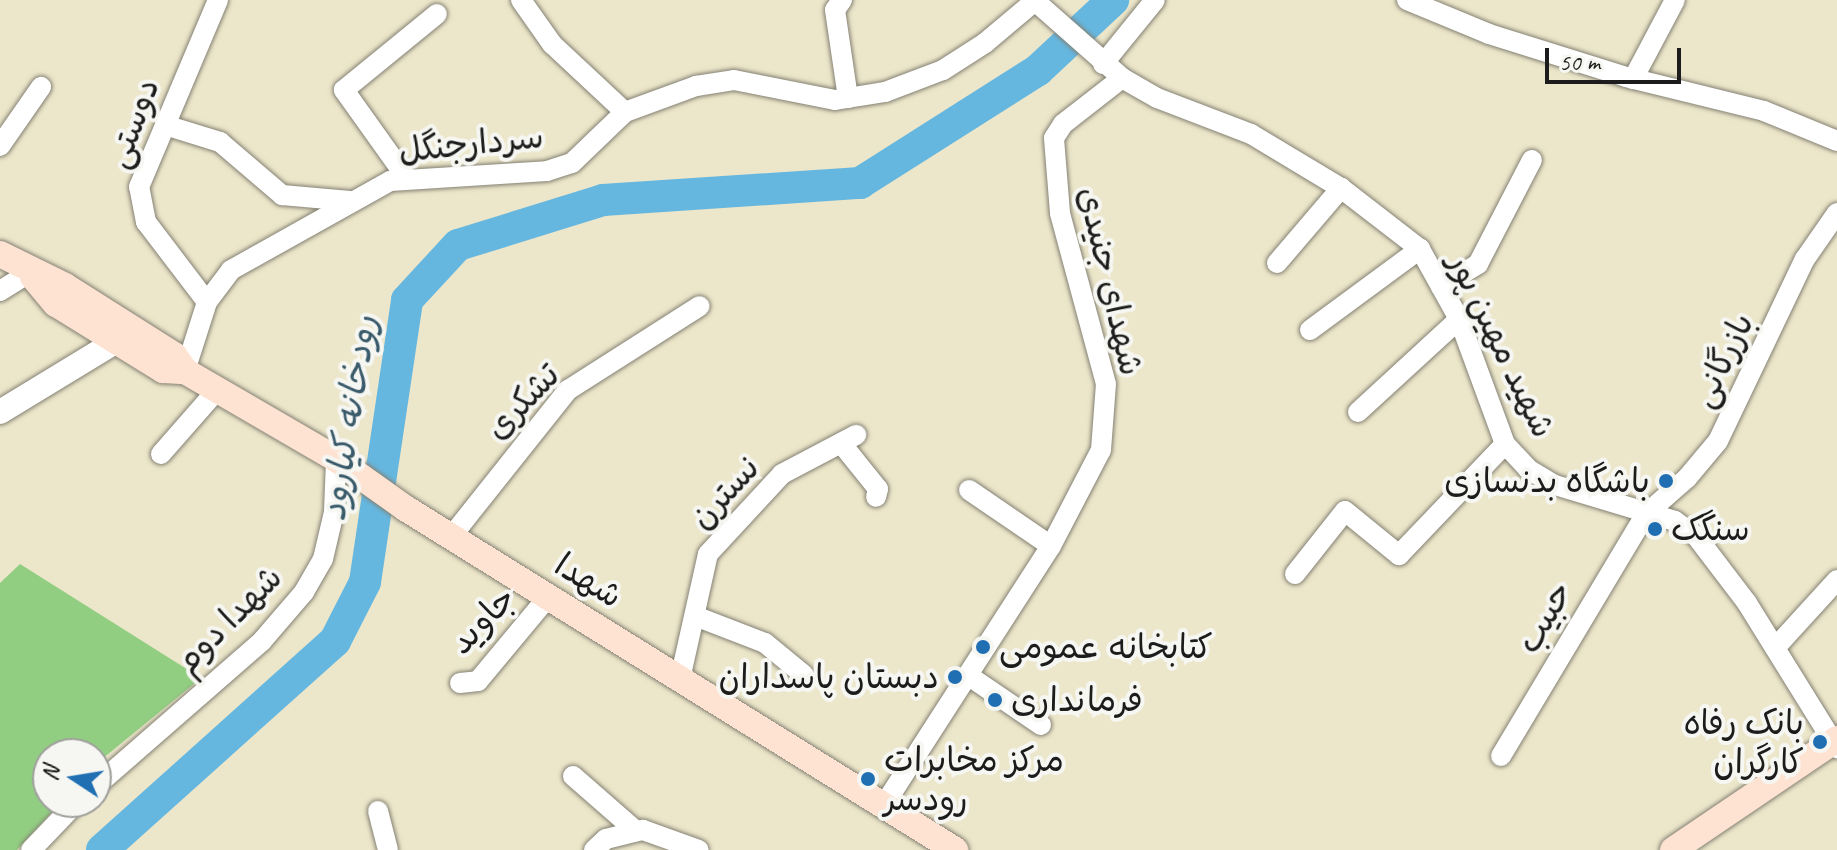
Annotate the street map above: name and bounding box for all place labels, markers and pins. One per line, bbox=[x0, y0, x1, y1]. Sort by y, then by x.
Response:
place label: باشگاه بدنسازى bbox=[1444, 461, 1650, 501]
marker: باشگاه بدنسازى bbox=[1657, 472, 1675, 490]
place label: سنگک bbox=[1671, 509, 1750, 549]
marker: سنگک bbox=[1646, 520, 1664, 538]
place label: کتابخانه عمومى bbox=[999, 627, 1213, 667]
marker: کتابخانه عمومى bbox=[974, 638, 992, 656]
place label: دبستان پاسداران bbox=[719, 657, 939, 697]
marker: دبستان پاسداران bbox=[946, 668, 964, 686]
place label: فرماندارى bbox=[1011, 680, 1143, 720]
marker: فرماندارى bbox=[986, 691, 1004, 709]
place label: بانک رفاه کارگران bbox=[1683, 702, 1804, 782]
marker: بانک رفاه کارگران bbox=[1811, 733, 1829, 751]
place label: مرکز مخابرات رودسر bbox=[884, 739, 1064, 818]
marker: مرکز مخابرات رودسر bbox=[859, 770, 877, 788]

